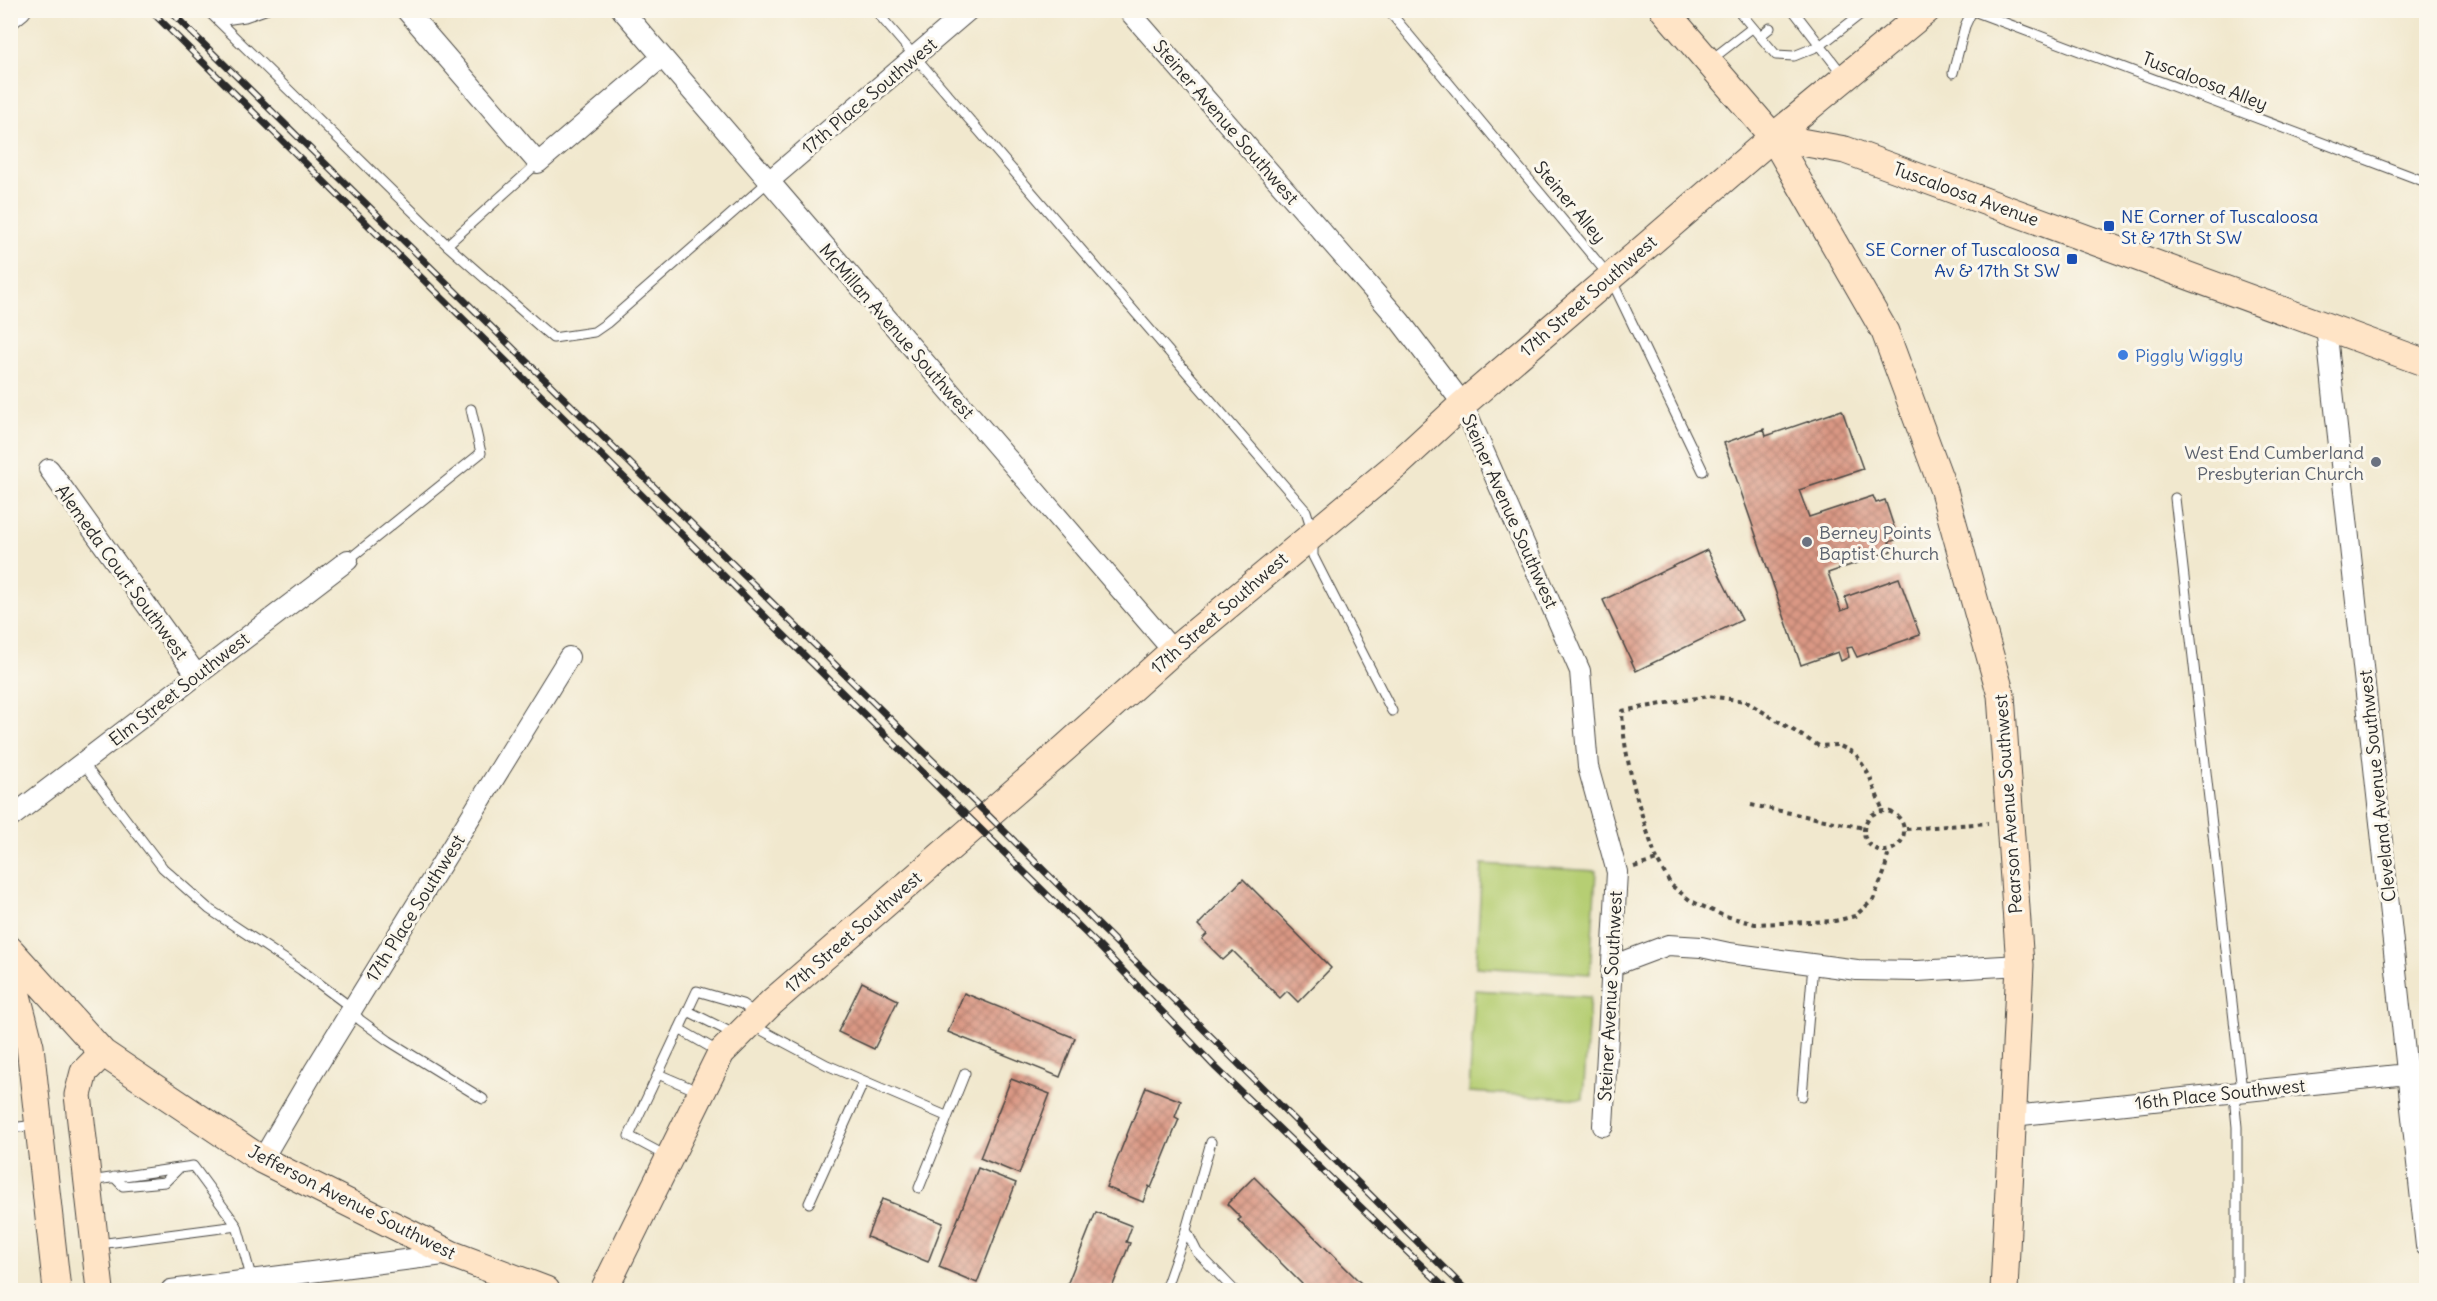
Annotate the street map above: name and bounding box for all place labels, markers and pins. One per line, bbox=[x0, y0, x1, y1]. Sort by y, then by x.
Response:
place label: NE Corner of Tuscaloosa St & 17th St SW bbox=[2121, 205, 2318, 249]
marker: NE Corner of Tuscaloosa St & 17th St SW bbox=[2102, 219, 2116, 233]
place label: SE Corner of Tuscaloosa Av & 17th St SW bbox=[1865, 238, 2060, 282]
marker: SE Corner of Tuscaloosa Av & 17th St SW bbox=[2065, 252, 2079, 266]
place label: Piggly Wiggly bbox=[2135, 344, 2243, 367]
marker: Piggly Wiggly bbox=[2116, 348, 2130, 362]
place label: West End Cumberland Presbyterian Church bbox=[2184, 441, 2364, 485]
marker: West End Cumberland Presbyterian Church bbox=[2369, 455, 2383, 469]
place label: Berney Points Baptist Church bbox=[1819, 521, 1939, 565]
marker: Berney Points Baptist Church bbox=[1800, 535, 1814, 549]

